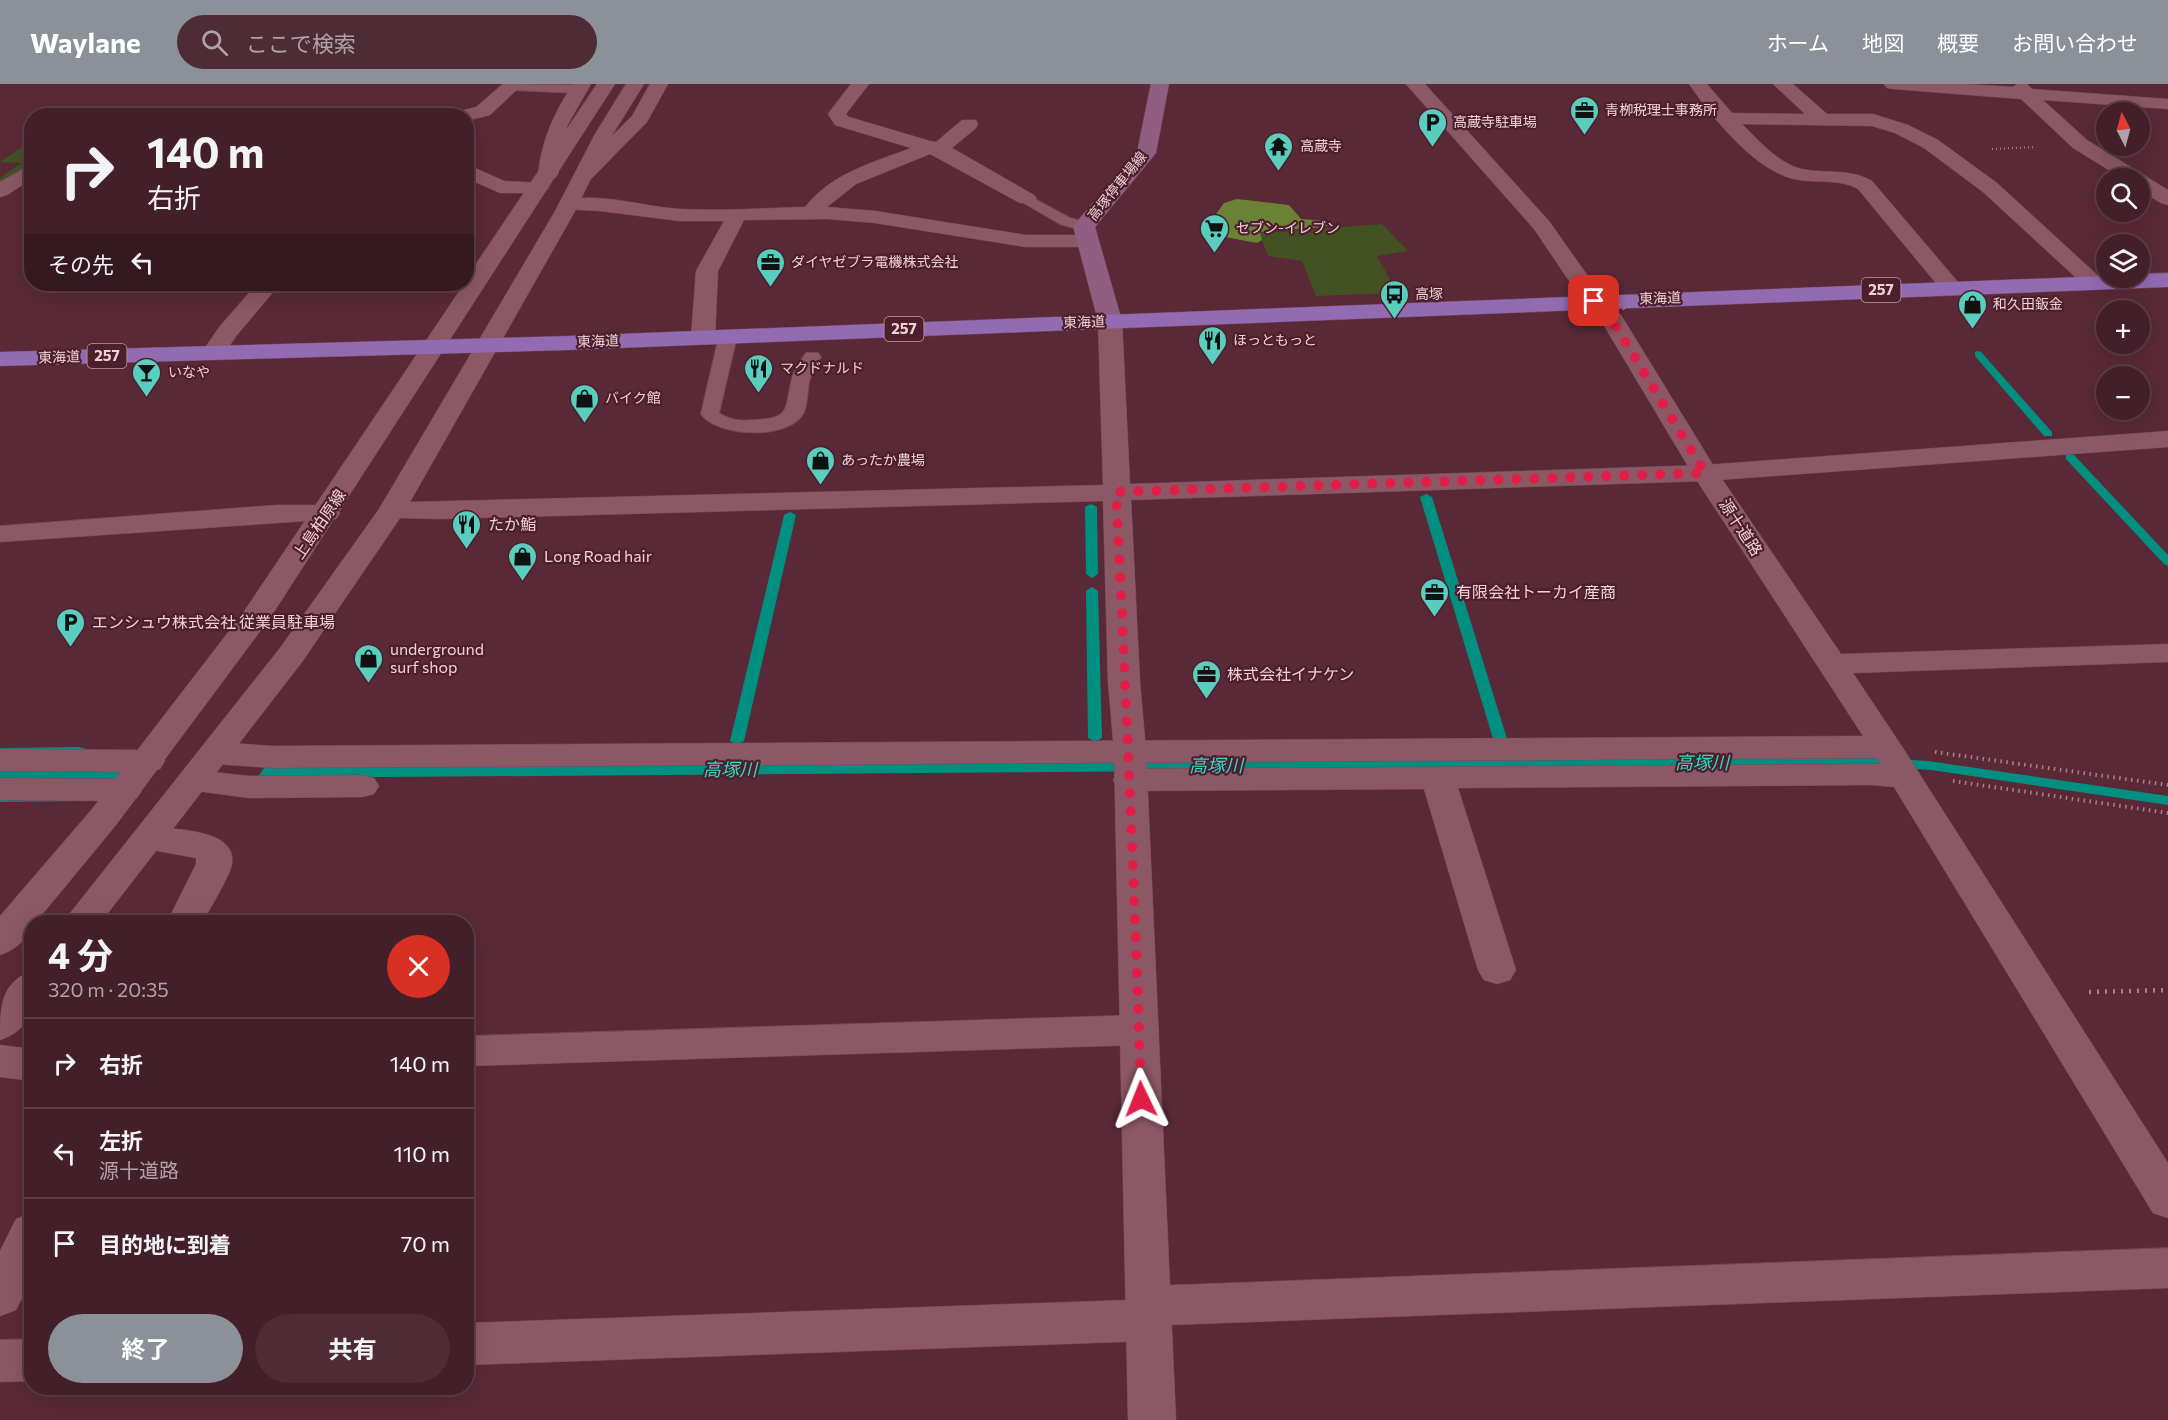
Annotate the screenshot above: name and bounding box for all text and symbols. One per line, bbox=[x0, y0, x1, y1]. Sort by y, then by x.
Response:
search box bbox=[177, 15, 597, 69]
text: Waylane bbox=[30, 25, 141, 59]
icon: search bbox=[198, 26, 231, 59]
text: ここで検索 bbox=[246, 30, 356, 57]
text: ホーム bbox=[1767, 30, 1829, 55]
text: 地図 bbox=[1862, 30, 1904, 55]
text: 概要 bbox=[1937, 30, 1979, 55]
text: お問い合わせ bbox=[2012, 30, 2138, 55]
office icon: 青栁税理士事務所 bbox=[1568, 94, 1600, 136]
place label: 青栁税理士事務所 bbox=[1605, 101, 1717, 118]
north arrow bbox=[2096, 102, 2150, 156]
map controls bbox=[2096, 102, 2150, 420]
parking icon: 高蔵寺駐車場 bbox=[1416, 106, 1448, 148]
place label: 高蔵寺駐車場 bbox=[1453, 113, 1537, 130]
text: 140 m bbox=[147, 125, 264, 177]
temple icon: 高蔵寺 bbox=[1263, 130, 1295, 172]
icon: right bbox=[48, 132, 126, 210]
place label: 高蔵寺 bbox=[1300, 137, 1342, 154]
street label: 高塚停車場線 bbox=[1084, 148, 1150, 224]
button: search bbox=[2096, 168, 2150, 222]
text: 右折 bbox=[147, 181, 201, 214]
supermarket icon: セブン-イレブン bbox=[1199, 212, 1231, 254]
place label: セブン-イレブン bbox=[1236, 219, 1340, 236]
button: layers bbox=[2096, 234, 2150, 288]
icon: left bbox=[126, 246, 159, 279]
office icon: ダイヤゼブラ電機株式会社 bbox=[754, 246, 786, 288]
text: その先 bbox=[48, 251, 114, 278]
place label: ダイヤゼブラ電機株式会社 bbox=[791, 253, 959, 270]
pin bbox=[1568, 275, 1619, 326]
bus stop icon: 高塚 bbox=[1378, 278, 1410, 320]
road number: 257 bbox=[1862, 278, 1900, 302]
icon: arrive bbox=[1577, 284, 1610, 317]
place label: 高塚 bbox=[1415, 285, 1443, 302]
street label: 東海道 bbox=[1639, 288, 1681, 307]
shop icon: 和久田鈑金 bbox=[1956, 288, 1988, 330]
place label: 和久田鈑金 bbox=[1993, 295, 2063, 312]
button: + bbox=[2096, 300, 2150, 354]
street label: 東海道 bbox=[1063, 312, 1105, 331]
road number: 257 bbox=[884, 317, 924, 341]
restaurant icon: ほっともっと bbox=[1196, 324, 1228, 366]
street label: 東海道 bbox=[577, 331, 619, 350]
place label: ほっともっと bbox=[1233, 331, 1317, 348]
road number: 257 bbox=[88, 344, 126, 368]
street label: 東海道 bbox=[38, 347, 80, 366]
restaurant icon: マクドナルド bbox=[743, 352, 775, 394]
bar icon: いなや bbox=[131, 356, 163, 398]
place label: マクドナルド bbox=[780, 359, 864, 376]
place label: いなや bbox=[168, 363, 210, 380]
button: − bbox=[2096, 366, 2150, 420]
shop icon: バイク館 bbox=[568, 382, 600, 424]
place label: バイク館 bbox=[605, 389, 661, 406]
shop icon: あったか農場 bbox=[804, 444, 836, 486]
place label: あったか農場 bbox=[841, 451, 925, 468]
street label: 上島柏原線 bbox=[288, 485, 349, 562]
street label: 源十道路 bbox=[1716, 495, 1767, 559]
restaurant icon: たか鮨 bbox=[451, 508, 483, 550]
place label: たか鮨 bbox=[488, 514, 536, 533]
shop icon: Long Road hair bbox=[507, 540, 539, 582]
place label: Long Road hair bbox=[544, 546, 653, 565]
office icon: 有限会社トーカイ産商 bbox=[1419, 576, 1451, 618]
place label: 有限会社トーカイ産商 bbox=[1456, 582, 1616, 601]
parking icon: エンシュウ株式会社 従業員駐車場 bbox=[55, 606, 87, 648]
place label: エンシュウ株式会社 従業員駐車場 bbox=[92, 612, 335, 631]
place label: underground surf shop bbox=[390, 639, 484, 676]
shop icon: underground surf shop bbox=[353, 642, 385, 684]
office icon: 株式会社イナケン bbox=[1190, 658, 1222, 700]
place label: 株式会社イナケン bbox=[1227, 664, 1354, 683]
water label: 高塚川 bbox=[1675, 751, 1731, 773]
water label: 高塚川 bbox=[1189, 754, 1245, 776]
water label: 高塚川 bbox=[703, 758, 759, 780]
text: 4 分 bbox=[48, 932, 113, 976]
button: close bbox=[387, 935, 450, 998]
text: 320 m · 20:35 bbox=[48, 977, 169, 1001]
icon: right bbox=[48, 1047, 81, 1080]
text: 140 m bbox=[390, 1050, 450, 1077]
text: 右折 bbox=[99, 1051, 143, 1078]
position arrow bbox=[1109, 1067, 1173, 1131]
text: 左折 bbox=[99, 1127, 143, 1154]
icon: left bbox=[48, 1137, 81, 1170]
text: 110 m bbox=[393, 1140, 450, 1167]
text: 源十道路 bbox=[99, 1158, 179, 1182]
icon: arrive bbox=[48, 1227, 81, 1260]
text: 70 m bbox=[401, 1230, 450, 1257]
text: 目的地に到着 bbox=[99, 1231, 231, 1258]
button: 終了 bbox=[48, 1314, 243, 1383]
button: 共有 bbox=[255, 1314, 450, 1383]

